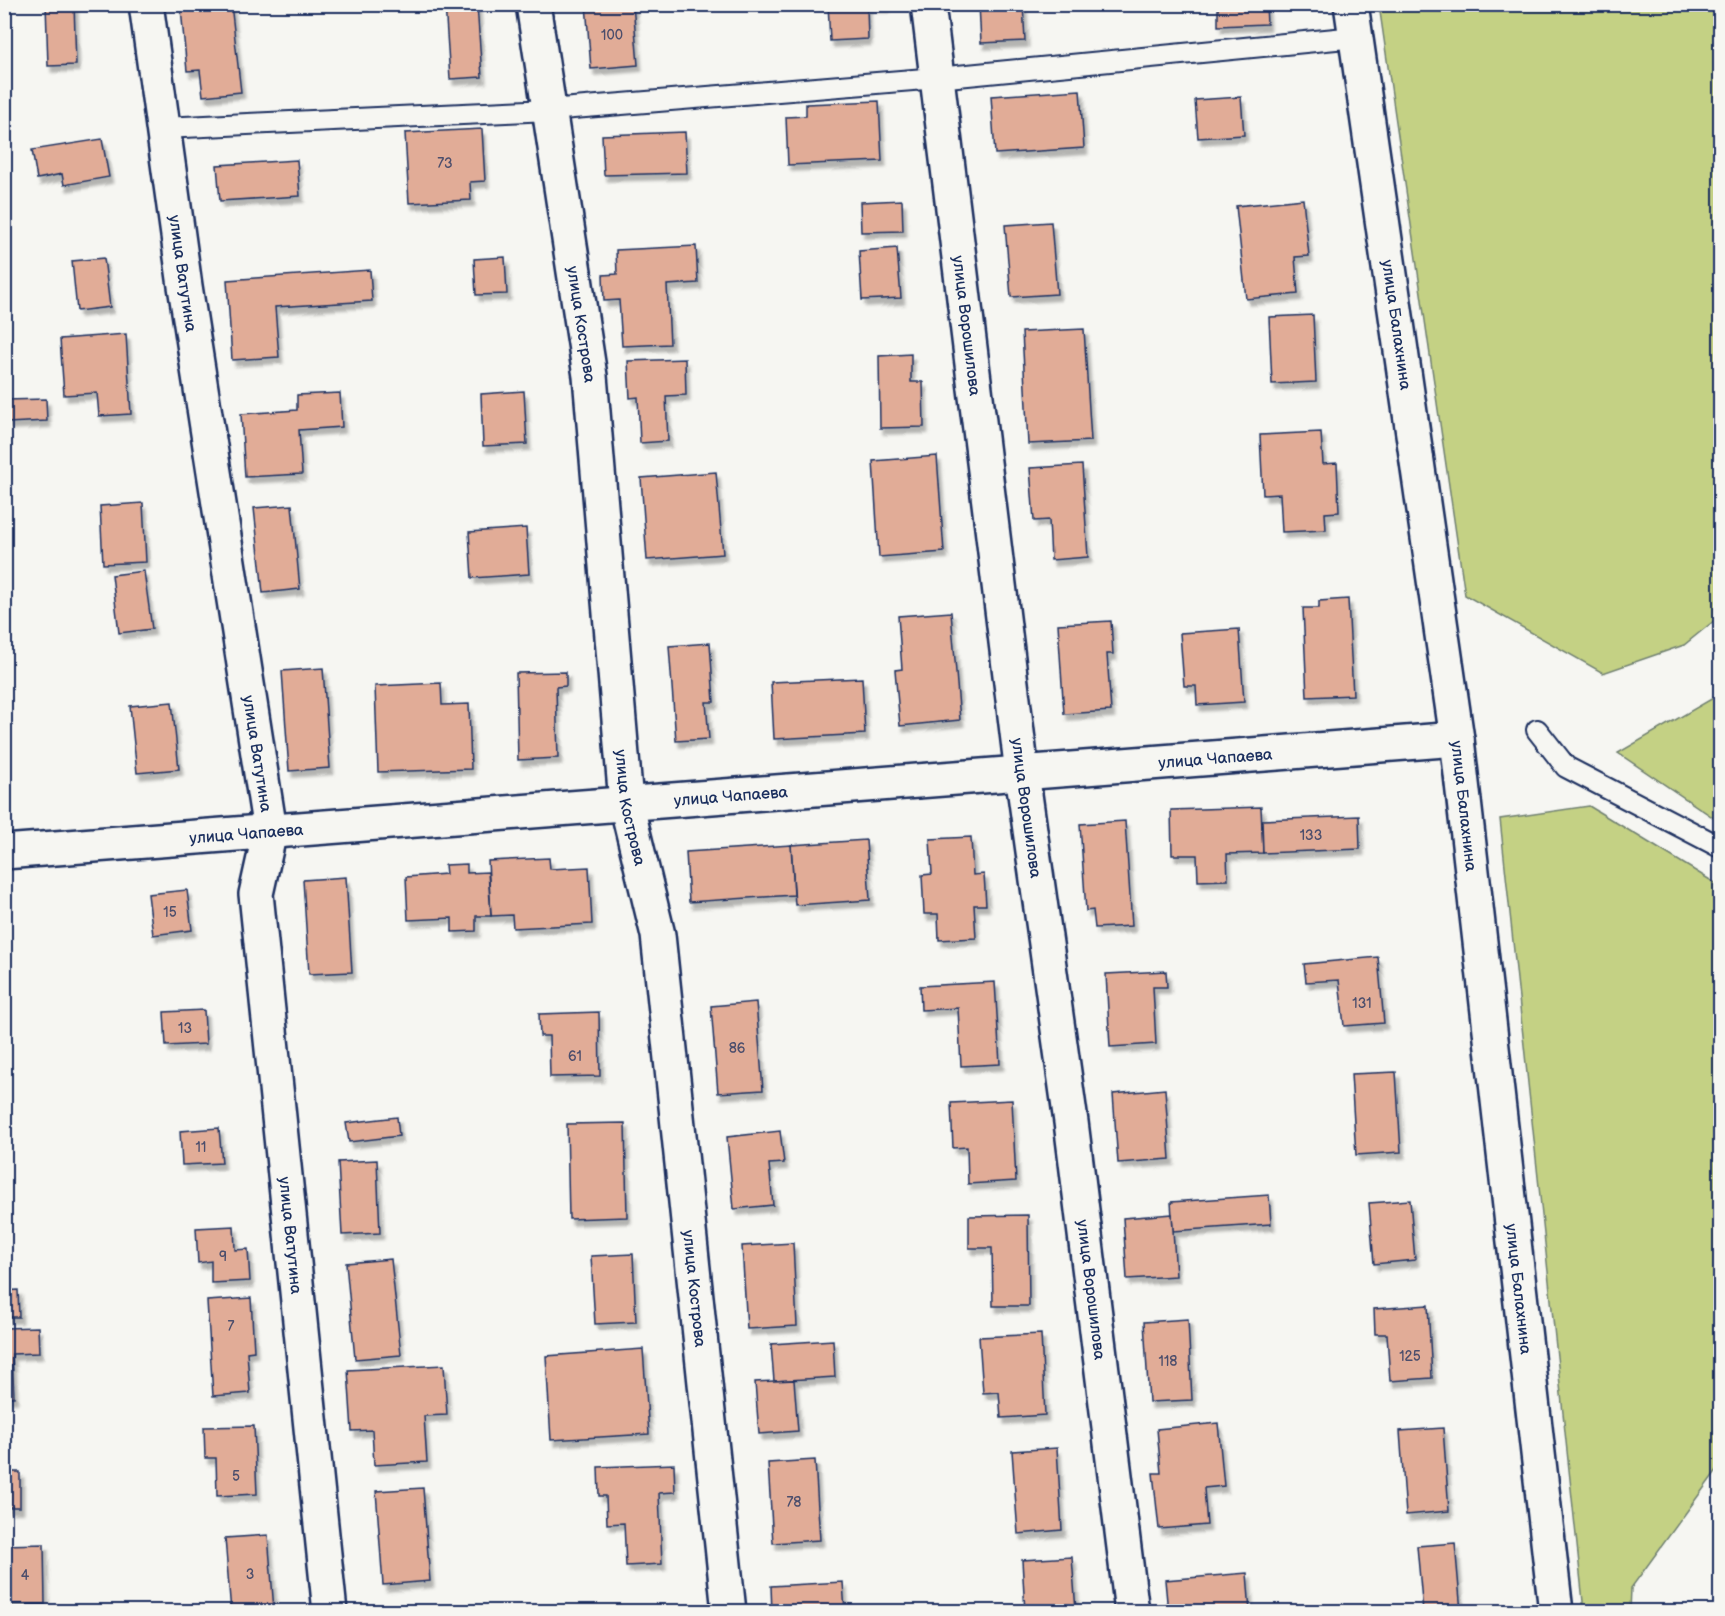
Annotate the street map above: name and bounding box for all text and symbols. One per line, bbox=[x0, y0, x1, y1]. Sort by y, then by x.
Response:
house number: 100 bbox=[601, 27, 623, 44]
house number: 73 bbox=[437, 155, 453, 172]
street label: улица Ватутина bbox=[164, 214, 200, 334]
street label: улица Ворошилова bbox=[948, 255, 984, 398]
street label: улица Балахнина bbox=[1377, 258, 1415, 392]
street label: улица Кострова bbox=[562, 265, 599, 384]
street label: улица Ватутина bbox=[238, 694, 275, 814]
street label: улица Ворошилова bbox=[1007, 737, 1045, 880]
street label: улица Балахнина bbox=[1446, 740, 1480, 873]
street label: улица Чапаева bbox=[1158, 745, 1274, 773]
street label: улица Кострова bbox=[611, 749, 649, 868]
street label: улица Чапаева bbox=[673, 783, 789, 811]
street label: улица Чапаева bbox=[189, 821, 305, 849]
house number: 133 bbox=[1300, 827, 1322, 844]
house number: 15 bbox=[163, 904, 177, 921]
house number: 131 bbox=[1352, 995, 1372, 1012]
house number: 13 bbox=[178, 1020, 192, 1037]
house number: 86 bbox=[729, 1040, 746, 1057]
house number: 61 bbox=[568, 1048, 582, 1065]
house number: 11 bbox=[196, 1139, 206, 1156]
street label: улица Ватутина bbox=[274, 1176, 305, 1296]
street label: улица Ворошилова bbox=[1072, 1219, 1109, 1361]
street label: улица Балахнина bbox=[1501, 1223, 1535, 1356]
street label: улица Кострова bbox=[678, 1229, 709, 1349]
house number: 9 bbox=[219, 1248, 227, 1265]
house number: 7 bbox=[228, 1318, 235, 1335]
house number: 125 bbox=[1399, 1348, 1421, 1365]
house number: 118 bbox=[1159, 1353, 1178, 1370]
house number: 5 bbox=[232, 1468, 240, 1485]
house number: 78 bbox=[786, 1494, 802, 1511]
house number: 3 bbox=[246, 1566, 254, 1583]
house number: 4 bbox=[21, 1567, 30, 1584]

